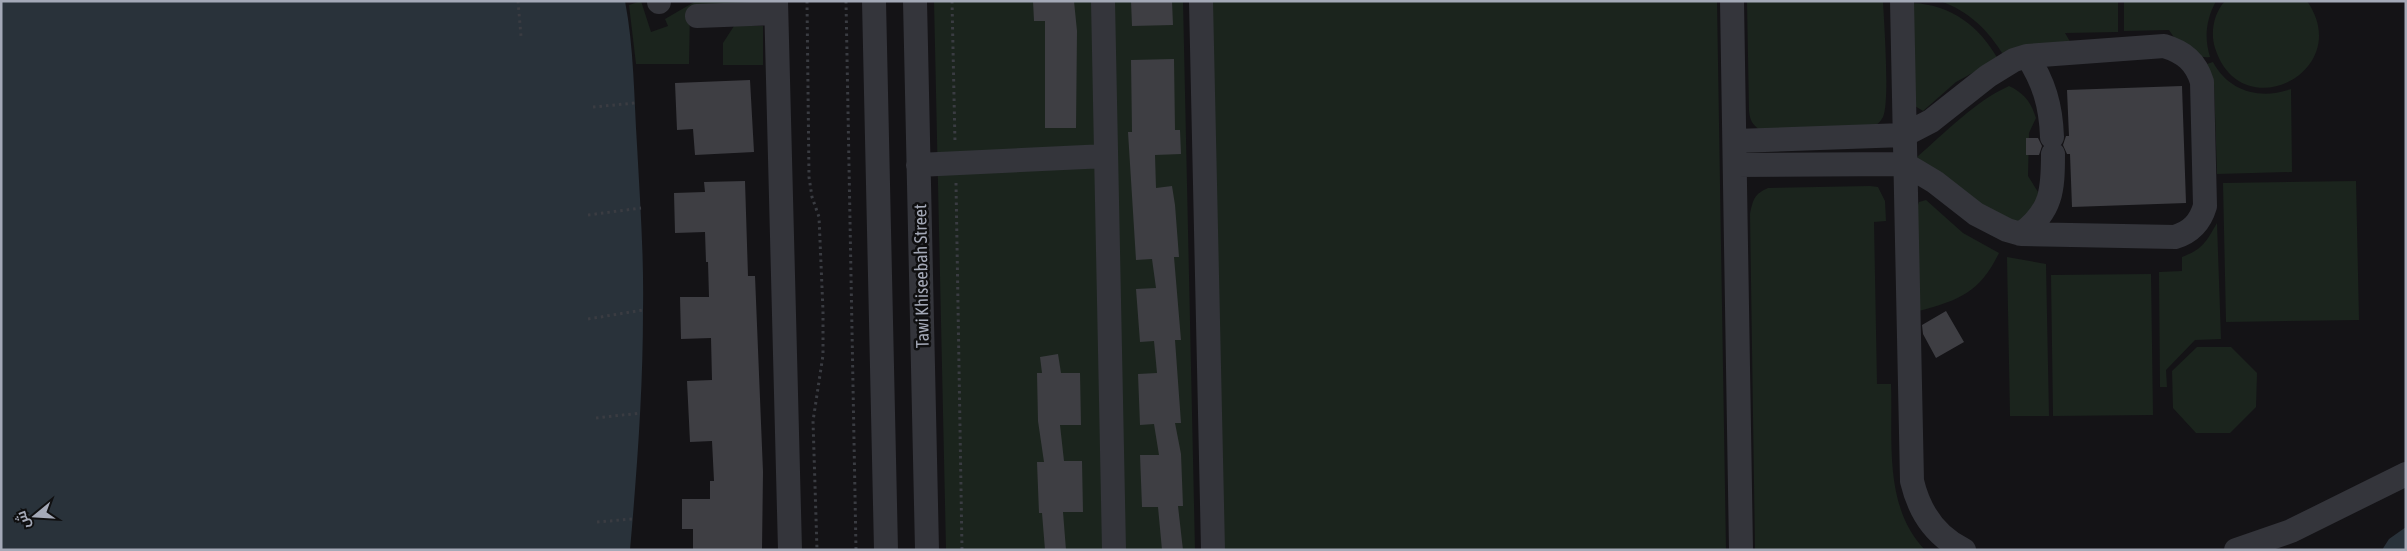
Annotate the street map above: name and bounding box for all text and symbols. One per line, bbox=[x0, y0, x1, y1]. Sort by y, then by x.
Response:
street label: Tawi Khiseebah Street bbox=[909, 204, 933, 348]
north arrow bbox=[10, 491, 60, 541]
text: ش bbox=[12, 509, 34, 531]

